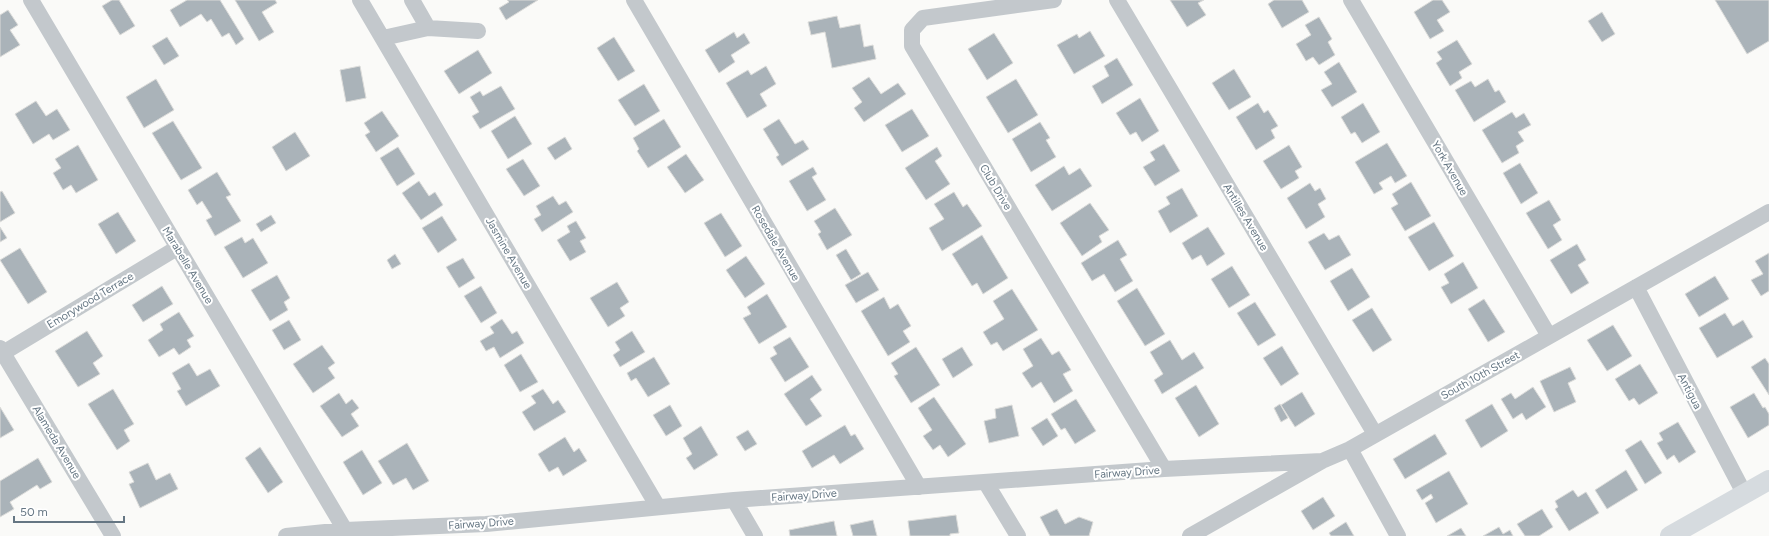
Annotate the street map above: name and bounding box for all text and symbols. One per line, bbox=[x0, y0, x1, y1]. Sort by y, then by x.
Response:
street label: York Avenue bbox=[1429, 138, 1471, 198]
street label: Club Drive bbox=[977, 162, 1014, 213]
street label: Antilles Avenue bbox=[1220, 181, 1271, 253]
street label: Rosedale Avenue bbox=[749, 203, 802, 283]
street label: Jasmine Avenue bbox=[483, 215, 534, 291]
street label: Marabelle Avenue bbox=[159, 224, 216, 306]
street label: Emorywood Terrace bbox=[45, 269, 136, 331]
street label: South 10th Street bbox=[1439, 348, 1522, 402]
street label: Antigua bbox=[1675, 371, 1704, 411]
street label: Alameda Avenue bbox=[30, 403, 83, 481]
street label: Fairway Drive bbox=[1094, 464, 1160, 481]
street label: Fairway Drive bbox=[771, 487, 837, 504]
scale bar bbox=[14, 498, 124, 524]
text: 50 m bbox=[20, 505, 48, 519]
street label: Fairway Drive bbox=[448, 515, 514, 532]

